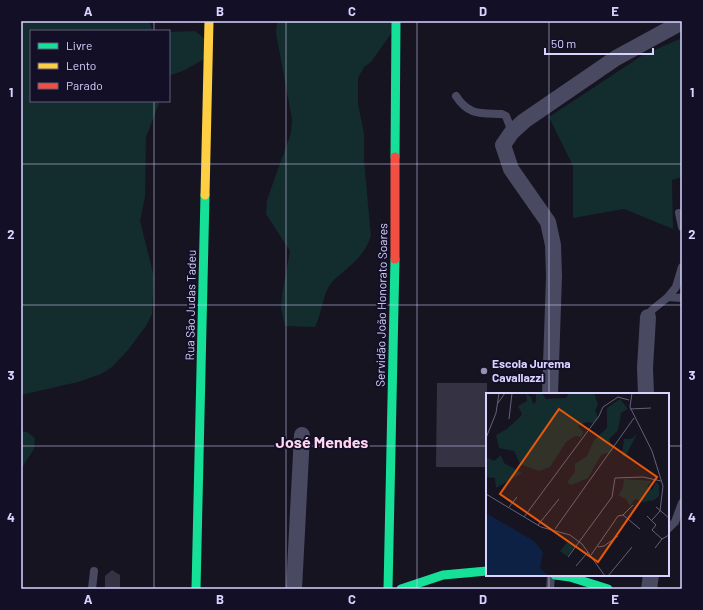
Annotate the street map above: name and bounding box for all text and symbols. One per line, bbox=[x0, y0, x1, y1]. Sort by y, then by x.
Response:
text: A bbox=[84, 3, 93, 19]
text: B bbox=[216, 3, 224, 19]
text: C bbox=[348, 3, 356, 19]
text: D bbox=[479, 3, 487, 19]
text: E bbox=[611, 3, 619, 19]
legend bbox=[30, 30, 170, 102]
scale bar bbox=[545, 30, 653, 56]
text: 50 m bbox=[551, 36, 576, 50]
text: Livre bbox=[66, 38, 92, 52]
text: Lento bbox=[66, 58, 96, 72]
text: Parado bbox=[66, 78, 103, 92]
text: 1 bbox=[9, 84, 13, 100]
text: 1 bbox=[690, 84, 694, 100]
street label: Servidão João Honorato Soares bbox=[373, 223, 389, 387]
text: 2 bbox=[7, 226, 15, 242]
text: 2 bbox=[688, 226, 696, 242]
street label: Rua São Judas Tadeu bbox=[182, 250, 198, 360]
place label: Escola Jurema Cavallazzi bbox=[492, 356, 571, 384]
marker: Escola Jurema Cavallazzi bbox=[479, 366, 489, 376]
text: 3 bbox=[7, 367, 15, 383]
text: 3 bbox=[688, 367, 696, 383]
inset map bbox=[486, 393, 669, 576]
district label: José Mendes bbox=[276, 432, 368, 451]
text: 4 bbox=[7, 509, 15, 525]
text: 4 bbox=[688, 509, 696, 525]
text: A bbox=[84, 591, 93, 607]
text: B bbox=[216, 591, 224, 607]
text: C bbox=[348, 591, 356, 607]
text: D bbox=[479, 591, 487, 607]
text: E bbox=[611, 591, 619, 607]

